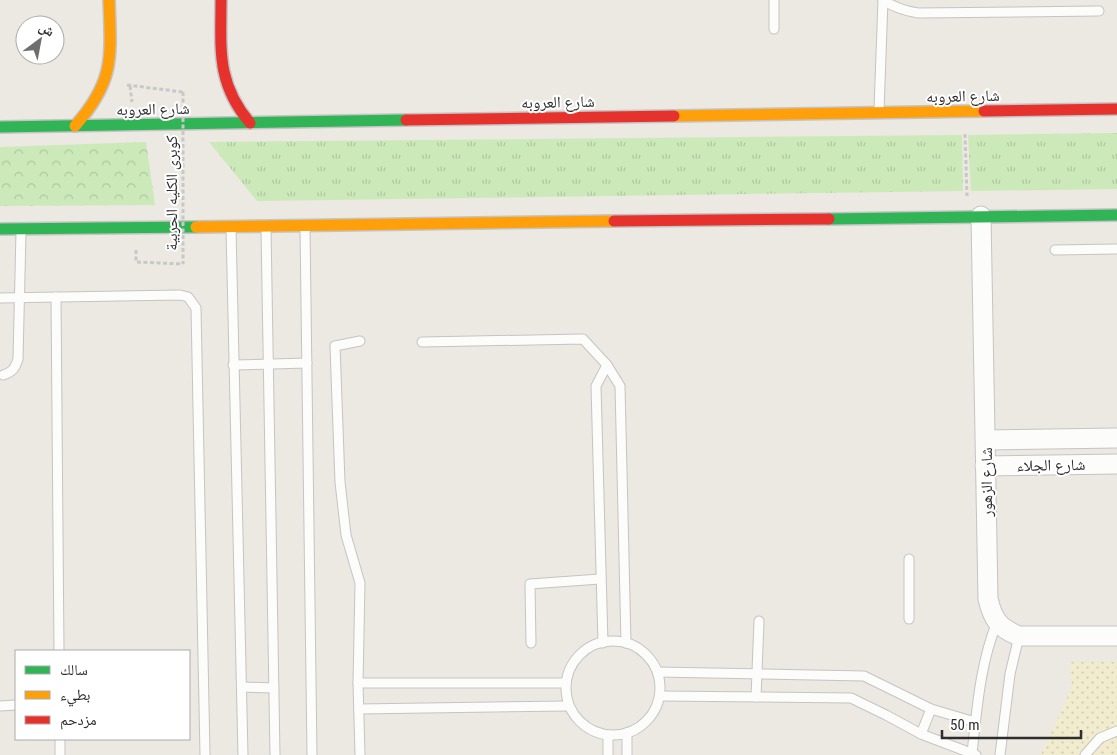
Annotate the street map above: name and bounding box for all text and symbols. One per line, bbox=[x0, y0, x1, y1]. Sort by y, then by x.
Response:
north arrow bbox=[15, 15, 65, 65]
text: ش bbox=[36, 18, 58, 41]
street label: شارع العروبه bbox=[926, 86, 1000, 107]
street label: شارع العروبه bbox=[521, 92, 595, 113]
street label: شارع العروبه bbox=[116, 99, 190, 120]
street label: كوبرى الكليه الحربية bbox=[162, 135, 182, 251]
street label: شارع الزهور bbox=[977, 447, 997, 518]
street label: شارع الجلاء bbox=[1016, 455, 1086, 476]
legend bbox=[15, 650, 190, 740]
text: سالك bbox=[60, 661, 88, 679]
text: بطيء bbox=[60, 686, 90, 707]
scale bar bbox=[942, 708, 1081, 740]
text: مزدحم bbox=[60, 711, 97, 730]
text: 50 m bbox=[950, 716, 980, 734]

